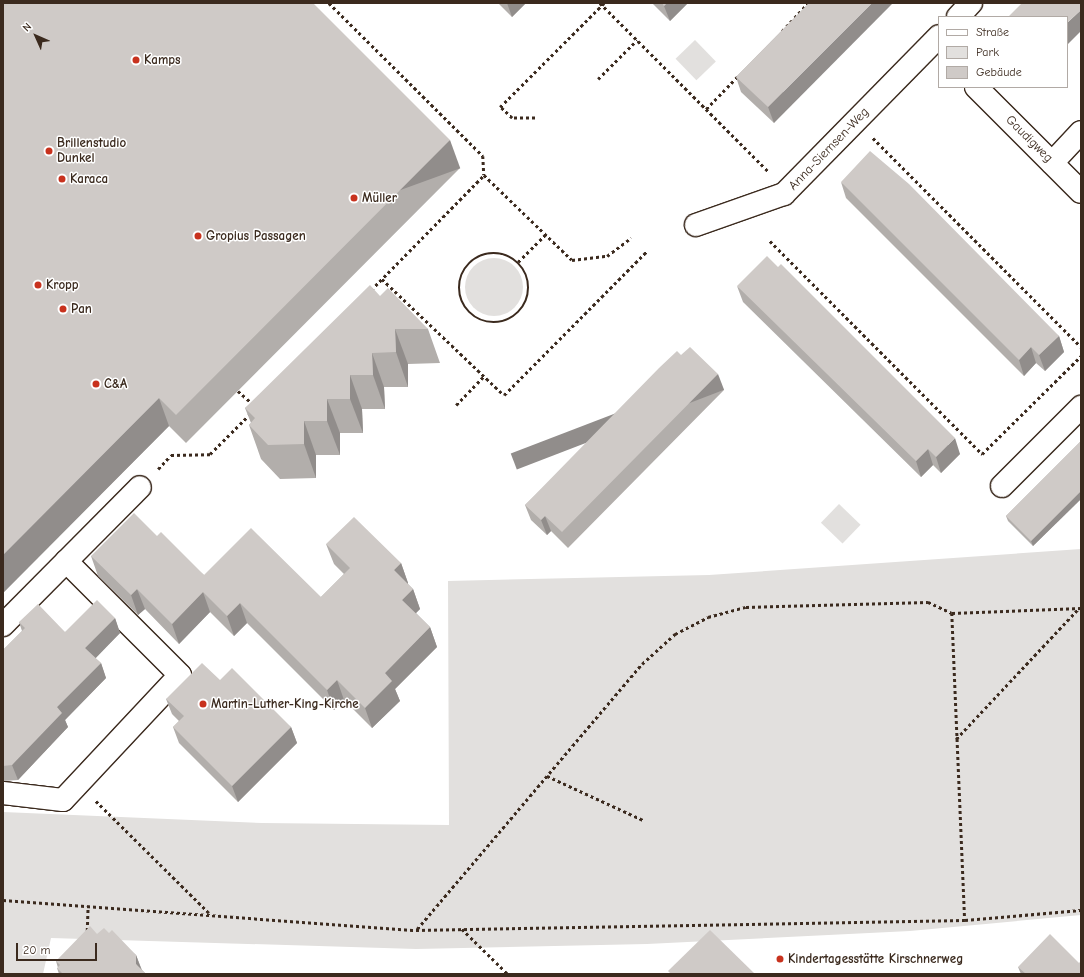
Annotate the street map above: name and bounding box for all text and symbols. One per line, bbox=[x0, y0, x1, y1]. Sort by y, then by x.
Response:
north arrow bbox=[16, 16, 56, 56]
legend bbox=[938, 16, 1068, 88]
text: N bbox=[20, 20, 34, 34]
text: Straße bbox=[976, 25, 1009, 39]
text: Park bbox=[976, 45, 999, 59]
place label: Kamps bbox=[144, 52, 181, 68]
marker: Kamps bbox=[131, 55, 141, 65]
text: Gebäude bbox=[976, 65, 1022, 79]
street label: Anna-Siemsen-Weg bbox=[786, 104, 872, 194]
street label: Gaudigweg bbox=[1002, 112, 1056, 166]
place label: Brillenstudio Dunkel bbox=[57, 136, 126, 167]
marker: Brillenstudio Dunkel bbox=[44, 146, 54, 156]
place label: Karaca bbox=[70, 171, 108, 187]
marker: Karaca bbox=[57, 174, 67, 184]
place label: Müller bbox=[362, 190, 397, 206]
marker: Müller bbox=[349, 193, 359, 203]
place label: Gropius Passagen bbox=[206, 228, 306, 244]
marker: Gropius Passagen bbox=[193, 231, 203, 241]
place label: Kropp bbox=[46, 277, 79, 293]
marker: Kropp bbox=[33, 280, 43, 290]
place label: Pan bbox=[71, 301, 92, 317]
marker: Pan bbox=[58, 304, 68, 314]
place label: C&A bbox=[104, 376, 127, 392]
marker: C&A bbox=[91, 379, 101, 389]
place label: Martin-Luther-King-Kirche bbox=[211, 696, 359, 712]
marker: Martin-Luther-King-Kirche bbox=[198, 699, 208, 709]
scale bar bbox=[18, 935, 99, 961]
text: 20 m bbox=[23, 943, 51, 957]
place label: Kindertagesstätte Kirschnerweg bbox=[788, 951, 963, 967]
marker: Kindertagesstätte Kirschnerweg bbox=[775, 954, 785, 964]

